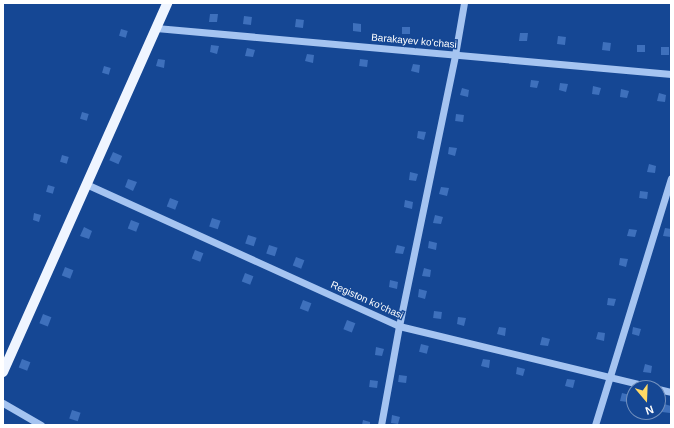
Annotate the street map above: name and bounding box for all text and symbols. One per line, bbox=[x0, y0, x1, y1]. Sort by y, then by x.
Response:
street label: Barakayev ko'chasi bbox=[371, 31, 457, 51]
street label: Registon ko'chasi bbox=[329, 279, 405, 321]
north arrow bbox=[626, 380, 666, 420]
text: N bbox=[644, 403, 655, 417]

